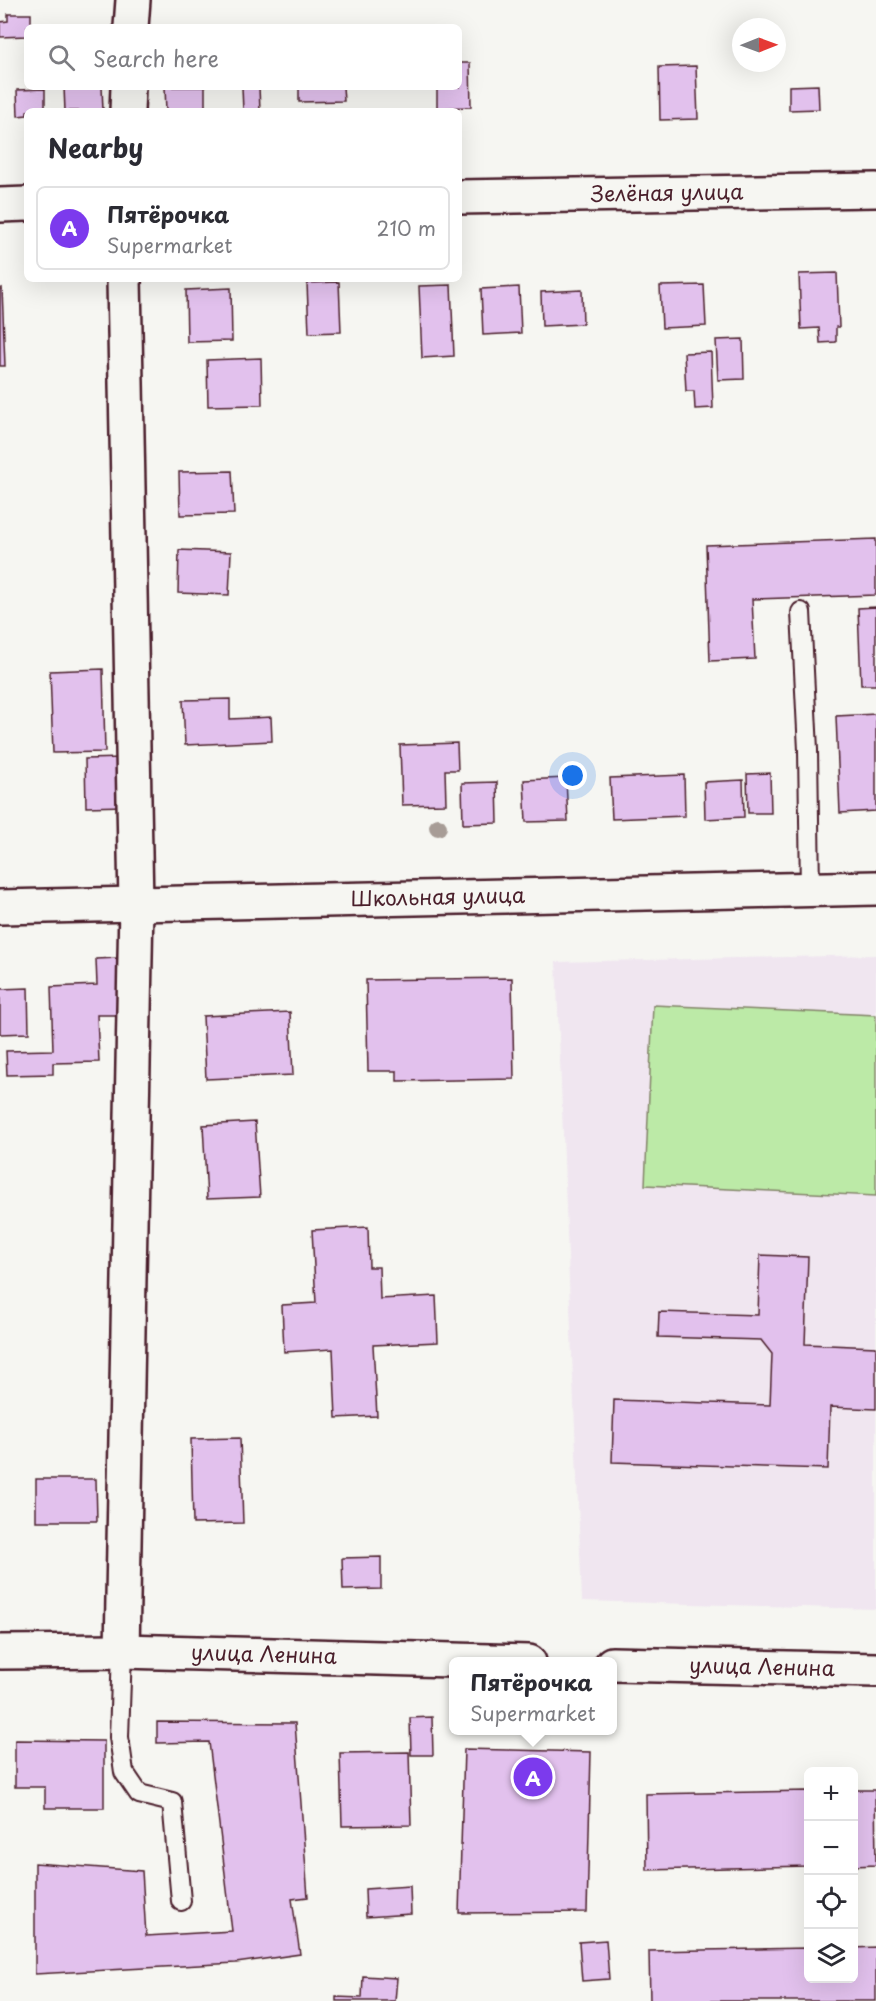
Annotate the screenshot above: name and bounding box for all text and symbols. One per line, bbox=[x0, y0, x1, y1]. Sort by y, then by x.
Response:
north arrow bbox=[732, 18, 786, 72]
search box bbox=[24, 24, 462, 90]
icon: search bbox=[45, 41, 78, 74]
text: Search here bbox=[93, 41, 219, 74]
text: Nearby bbox=[48, 128, 143, 167]
street label: Зелёная улица bbox=[590, 174, 744, 209]
text: Пятёрочка bbox=[107, 197, 229, 230]
text: A bbox=[62, 213, 77, 243]
text: 210 m bbox=[377, 213, 436, 243]
text: Supermarket bbox=[107, 230, 233, 260]
your location bbox=[558, 761, 587, 790]
street label: Школьная улица bbox=[350, 878, 526, 913]
street label: улица Ленина bbox=[191, 1635, 338, 1671]
street label: улица Ленина bbox=[689, 1648, 836, 1683]
popup bbox=[449, 1657, 617, 1735]
text: Пятёрочка bbox=[470, 1665, 593, 1698]
text: Supermarket bbox=[470, 1698, 596, 1728]
pin: A bbox=[514, 1754, 552, 1800]
map controls bbox=[804, 1767, 858, 1983]
button: + bbox=[804, 1767, 858, 1821]
button: − bbox=[804, 1821, 858, 1875]
button: locate bbox=[804, 1875, 858, 1929]
button: layers bbox=[804, 1929, 858, 1983]

